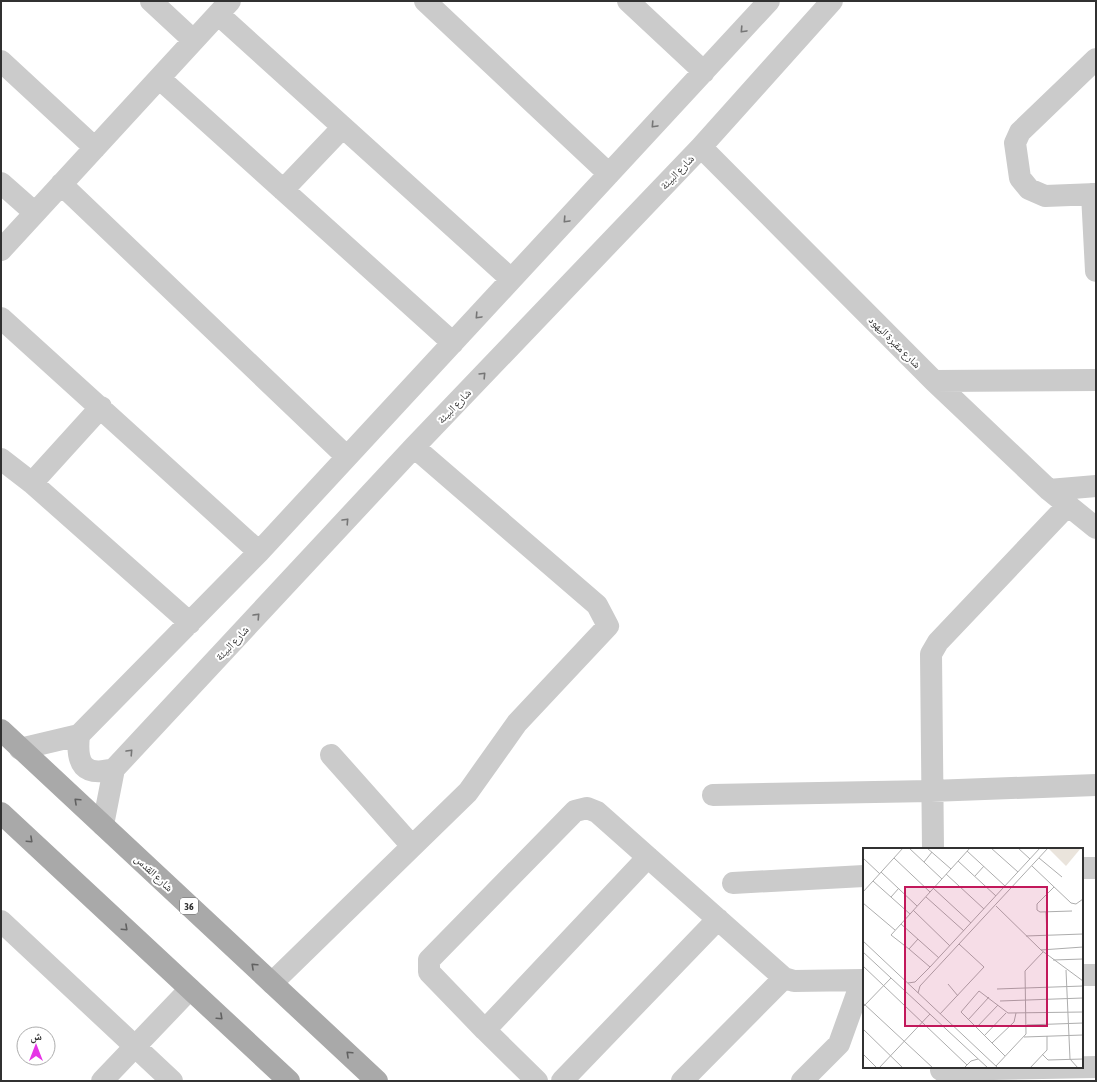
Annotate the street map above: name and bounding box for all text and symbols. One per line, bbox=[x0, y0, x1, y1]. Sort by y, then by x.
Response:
one-way arrow bbox=[741, 25, 748, 32]
one-way arrow bbox=[652, 120, 659, 128]
street label: شارع البيئة bbox=[658, 152, 697, 192]
one-way arrow bbox=[563, 215, 571, 223]
one-way arrow bbox=[475, 311, 482, 318]
street label: شارع مقبرة اليهود bbox=[866, 314, 923, 371]
one-way arrow bbox=[478, 372, 486, 380]
street label: شارع البيئة bbox=[435, 386, 474, 426]
one-way arrow bbox=[341, 518, 349, 526]
one-way arrow bbox=[252, 613, 260, 621]
street label: شارع البيئة bbox=[213, 623, 252, 663]
one-way arrow bbox=[125, 749, 133, 757]
one-way arrow bbox=[74, 799, 81, 806]
one-way arrow bbox=[25, 835, 32, 842]
inset map bbox=[863, 848, 1083, 1068]
street label: شارع القدس bbox=[132, 852, 176, 894]
road number: 36 bbox=[180, 898, 198, 914]
one-way arrow bbox=[120, 924, 127, 931]
one-way arrow bbox=[251, 963, 259, 971]
one-way arrow bbox=[215, 1012, 223, 1020]
north arrow bbox=[16, 1026, 56, 1066]
text: ش bbox=[30, 1030, 42, 1044]
one-way arrow bbox=[346, 1052, 354, 1059]

